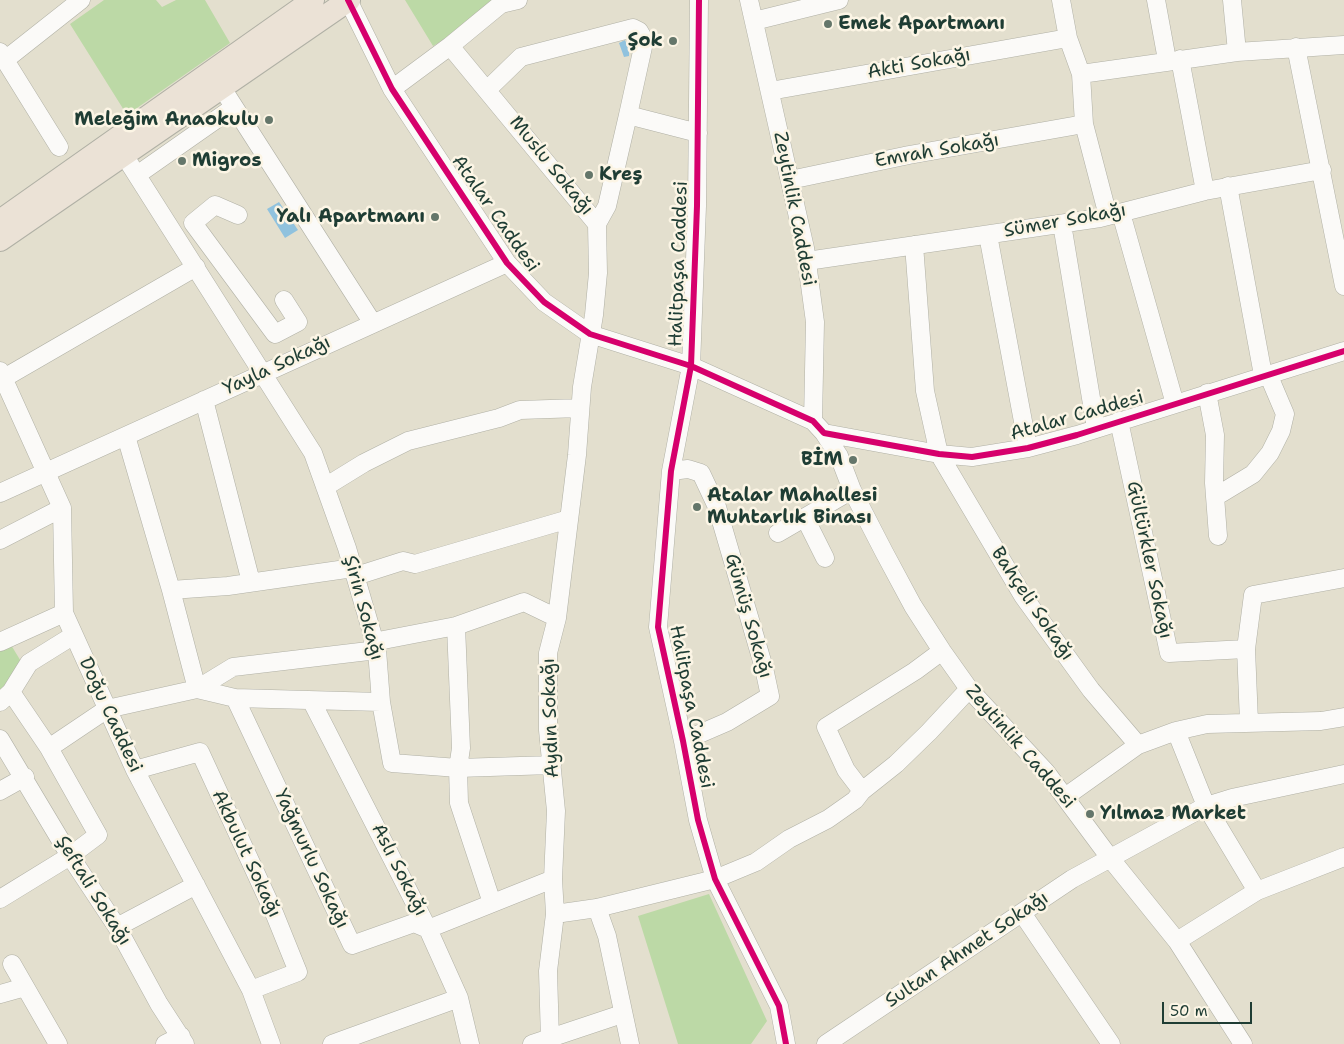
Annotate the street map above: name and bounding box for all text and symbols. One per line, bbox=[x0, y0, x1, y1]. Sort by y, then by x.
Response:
place label: Emek Apartmanı bbox=[838, 13, 1005, 35]
marker: Emek Apartmanı bbox=[822, 18, 834, 30]
place label: Şok bbox=[628, 30, 663, 52]
marker: Şok bbox=[667, 35, 679, 47]
street label: Akti Sokağı bbox=[866, 44, 972, 84]
place label: Meleğim Anaokulu bbox=[74, 109, 259, 131]
street label: Muslu Sokağı bbox=[504, 112, 598, 220]
marker: Meleğim Anaokulu bbox=[263, 114, 275, 126]
street label: Emrah Sokağı bbox=[873, 129, 1001, 173]
street label: Zeytinlik Caddesi bbox=[768, 130, 820, 288]
place label: Migros bbox=[192, 150, 261, 172]
street label: Atalar Caddesi bbox=[446, 151, 544, 277]
marker: Migros bbox=[176, 155, 188, 167]
place label: Kreş bbox=[599, 164, 643, 186]
marker: Kreş bbox=[583, 169, 595, 181]
street label: Halitpaşa Caddesi bbox=[665, 181, 693, 347]
street label: Sümer Sokağı bbox=[1002, 199, 1128, 243]
place label: Yalı Apartmanı bbox=[277, 206, 425, 228]
marker: Yalı Apartmanı bbox=[429, 211, 441, 223]
street label: Yayla Sokağı bbox=[220, 331, 334, 401]
street label: Atalar Caddesi bbox=[1008, 386, 1146, 446]
place label: BİM bbox=[801, 449, 843, 471]
marker: BİM bbox=[847, 454, 859, 466]
street label: Gültürkler Sokağı bbox=[1121, 479, 1177, 641]
place label: Atalar Mahallesi Muhtarlık Binası bbox=[707, 485, 878, 529]
marker: Atalar Mahallesi Muhtarlık Binası bbox=[691, 501, 703, 513]
street label: Bahçeli Sokağı bbox=[986, 543, 1078, 665]
street label: Gümüş Sokağı bbox=[719, 551, 777, 681]
street label: Şirin Sokağı bbox=[338, 553, 388, 663]
street label: Halitpaşa Caddesi bbox=[664, 623, 718, 791]
street label: Doğu Caddesi bbox=[73, 654, 147, 776]
street label: Aydın Sokağı bbox=[538, 658, 564, 778]
street label: Zeytinlik Caddesi bbox=[960, 680, 1080, 814]
street label: Yağmurlu Sokağı bbox=[269, 786, 353, 932]
street label: Akbulut Sokağı bbox=[206, 787, 286, 921]
place label: Yılmaz Market bbox=[1100, 803, 1246, 825]
marker: Yılmaz Market bbox=[1084, 808, 1096, 820]
street label: Aslı Sokağı bbox=[366, 820, 432, 920]
street label: Şeftali Sokağı bbox=[50, 832, 136, 950]
street label: Sultan Ahmet Sokağı bbox=[881, 887, 1053, 1013]
scale bar bbox=[1164, 992, 1254, 1024]
text: 50 m bbox=[1170, 1001, 1208, 1021]

